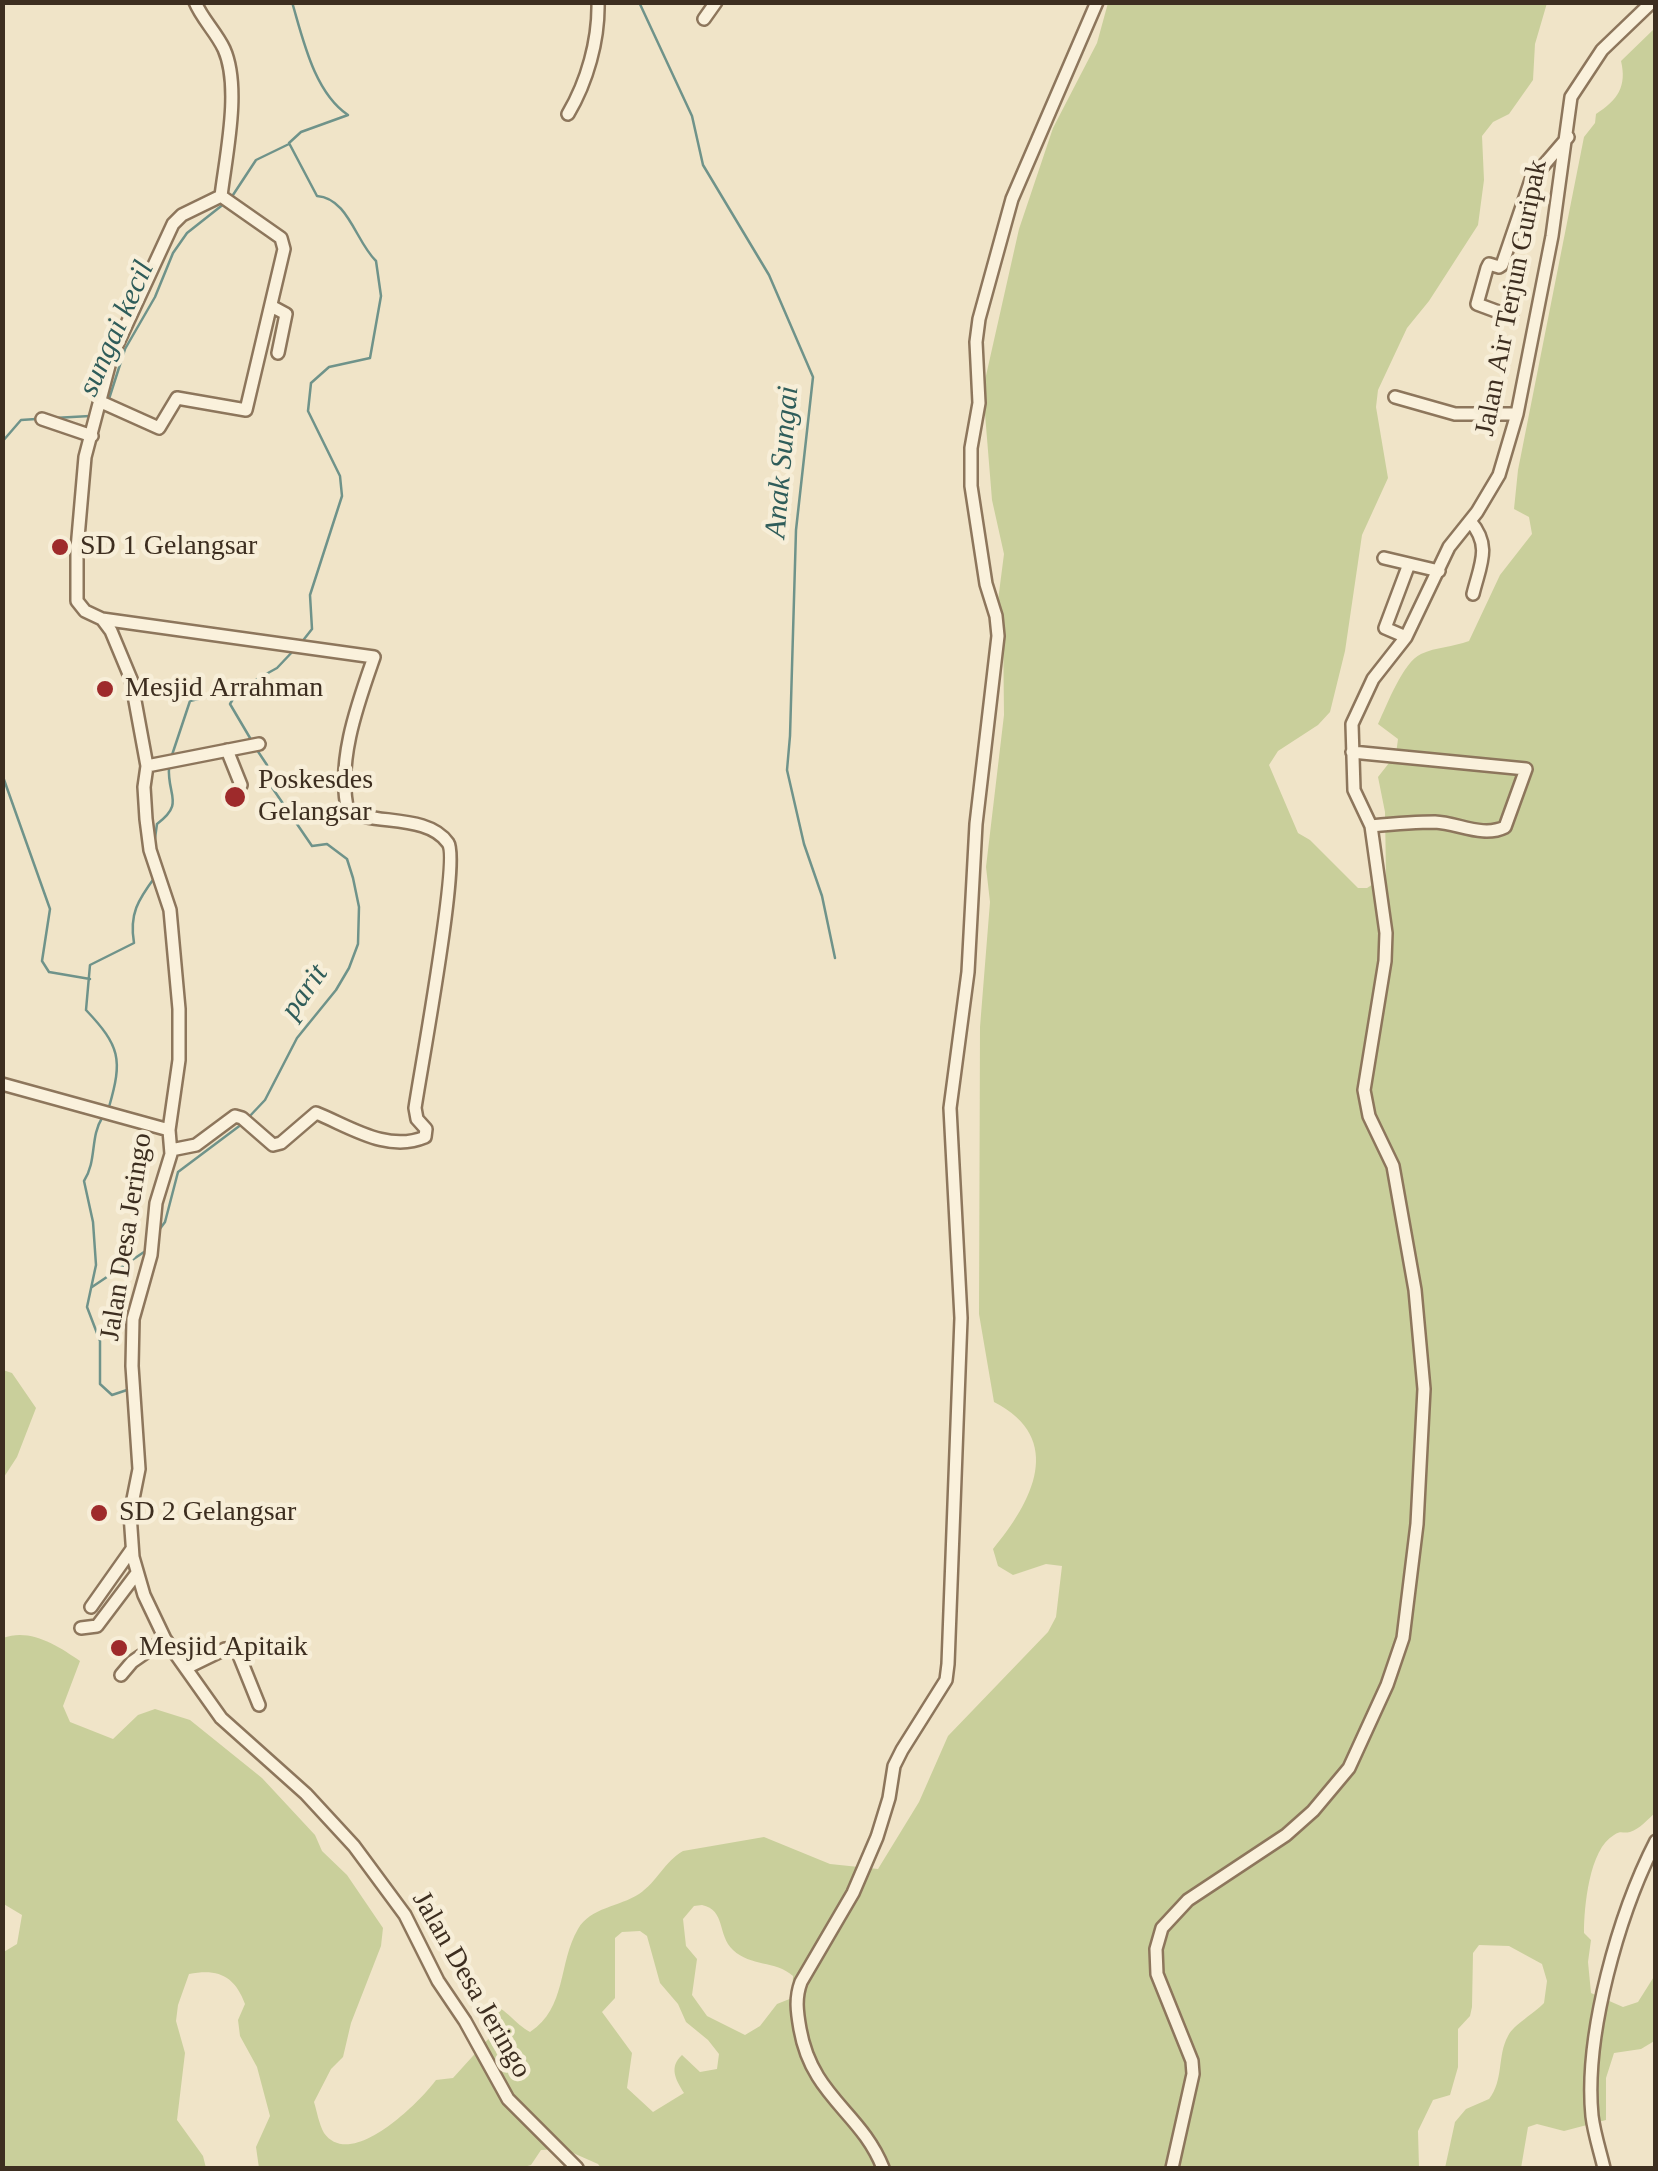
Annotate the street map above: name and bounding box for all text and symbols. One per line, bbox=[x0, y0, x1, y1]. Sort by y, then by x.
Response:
street label: Jalan Air Terjun Guripak bbox=[1469, 157, 1555, 439]
water label: sungai kecil bbox=[71, 256, 163, 402]
water label: Anak Sungai bbox=[758, 384, 808, 540]
place label: SD 1 Gelangsar bbox=[80, 530, 257, 564]
marker: SD 1 Gelangsar bbox=[49, 536, 71, 558]
place label: Mesjid Arrahman bbox=[125, 672, 323, 706]
marker: Mesjid Arrahman bbox=[94, 678, 116, 700]
place label: Poskesdes Gelangsar bbox=[258, 764, 373, 830]
marker: Poskesdes Gelangsar bbox=[222, 784, 248, 810]
water label: parit bbox=[274, 958, 336, 1026]
street label: Jalan Desa Jeringo bbox=[94, 1131, 160, 1343]
place label: SD 2 Gelangsar bbox=[119, 1496, 296, 1530]
marker: SD 2 Gelangsar bbox=[88, 1502, 110, 1524]
place label: Mesjid Apitaik bbox=[139, 1631, 308, 1665]
marker: Mesjid Apitaik bbox=[108, 1637, 130, 1659]
street label: Jalan Desa Jeringo bbox=[404, 1886, 538, 2084]

